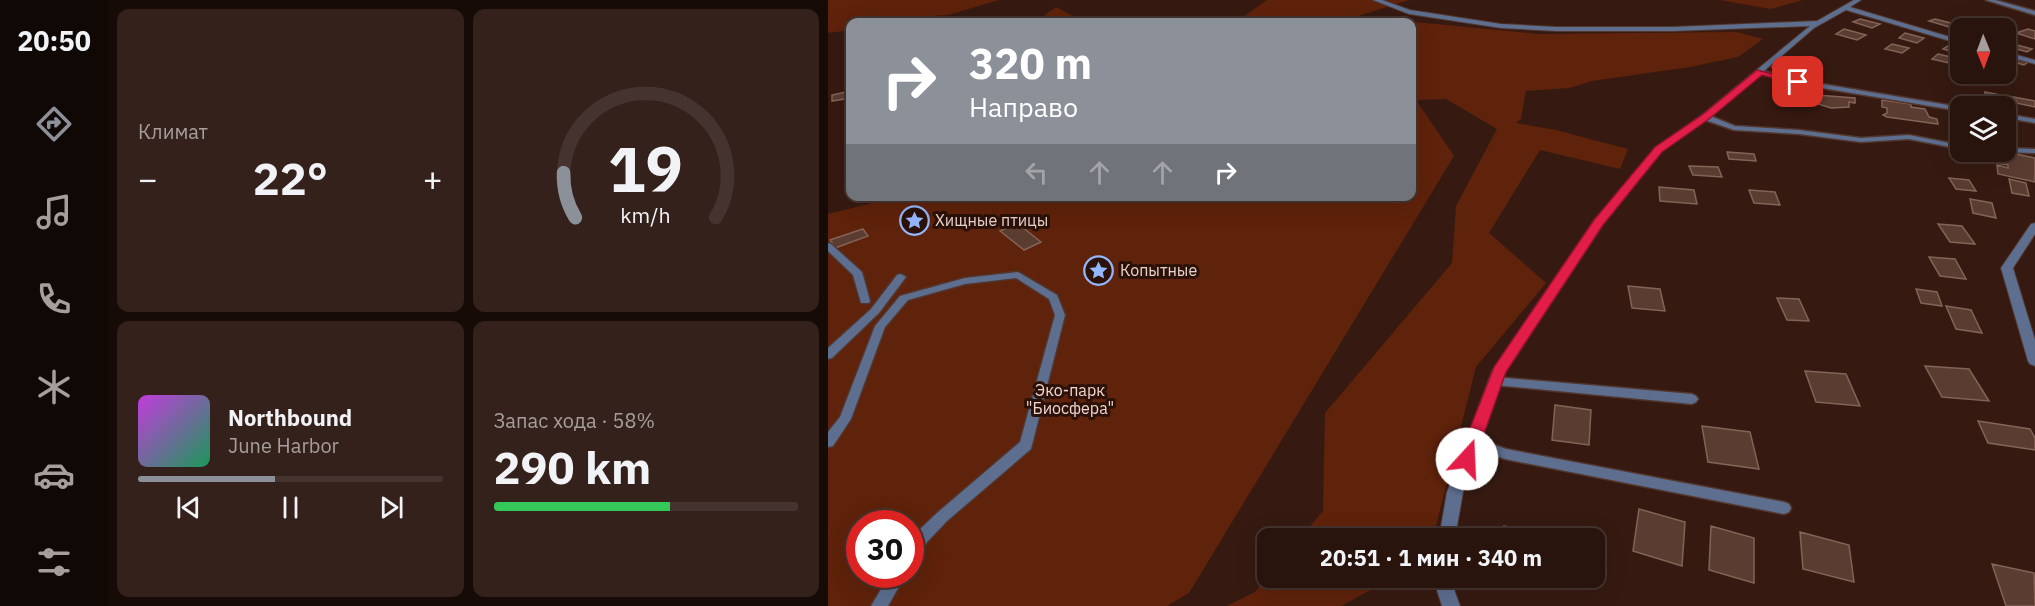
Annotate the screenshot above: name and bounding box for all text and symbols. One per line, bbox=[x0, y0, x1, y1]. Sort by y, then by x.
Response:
north arrow bbox=[1950, 18, 2016, 84]
map controls bbox=[1950, 18, 2016, 162]
text: 20:50 bbox=[17, 23, 91, 58]
text: 320 m bbox=[969, 36, 1092, 91]
icon: right bbox=[870, 42, 948, 120]
pin bbox=[1772, 56, 1823, 107]
icon: arrive bbox=[1781, 65, 1814, 98]
text: Направо bbox=[969, 89, 1078, 124]
button: layers bbox=[1950, 96, 2016, 162]
icon: directions bbox=[33, 103, 75, 145]
text: Климат bbox=[138, 118, 208, 145]
text: 19 bbox=[608, 128, 683, 209]
text: 22° bbox=[253, 149, 328, 207]
icon: left bbox=[1020, 156, 1053, 189]
icon: ahead bbox=[1083, 156, 1116, 189]
icon: ahead bbox=[1146, 156, 1179, 189]
icon: right bbox=[1209, 156, 1242, 189]
text: − bbox=[138, 157, 158, 200]
text: + bbox=[423, 157, 443, 200]
icon: music bbox=[33, 191, 75, 233]
text: km/h bbox=[621, 201, 671, 229]
place icon: Хищные птицы bbox=[898, 204, 930, 236]
place label: Хищные птицы bbox=[935, 210, 1048, 230]
place icon: Копытные bbox=[1083, 254, 1115, 286]
place label: Копытные bbox=[1120, 260, 1197, 280]
icon: phone bbox=[33, 278, 75, 320]
icon: climate bbox=[33, 366, 75, 408]
park label: Эко-парк "Биосфера" bbox=[1026, 380, 1114, 418]
text: Northbound bbox=[228, 403, 352, 432]
text: Запас хода · 58% bbox=[494, 407, 655, 434]
position arrow bbox=[1435, 427, 1499, 491]
text: June Harbor bbox=[228, 432, 339, 459]
text: 290 km bbox=[494, 438, 651, 496]
icon: car bbox=[33, 454, 75, 496]
icon: previous bbox=[172, 491, 205, 524]
icon: pause bbox=[274, 491, 307, 524]
icon: next bbox=[375, 491, 408, 524]
speed limit sign: 30 bbox=[846, 510, 924, 588]
icon: filters bbox=[33, 541, 75, 583]
text: 20:51 · 1 мин · 340 m bbox=[1320, 543, 1542, 572]

